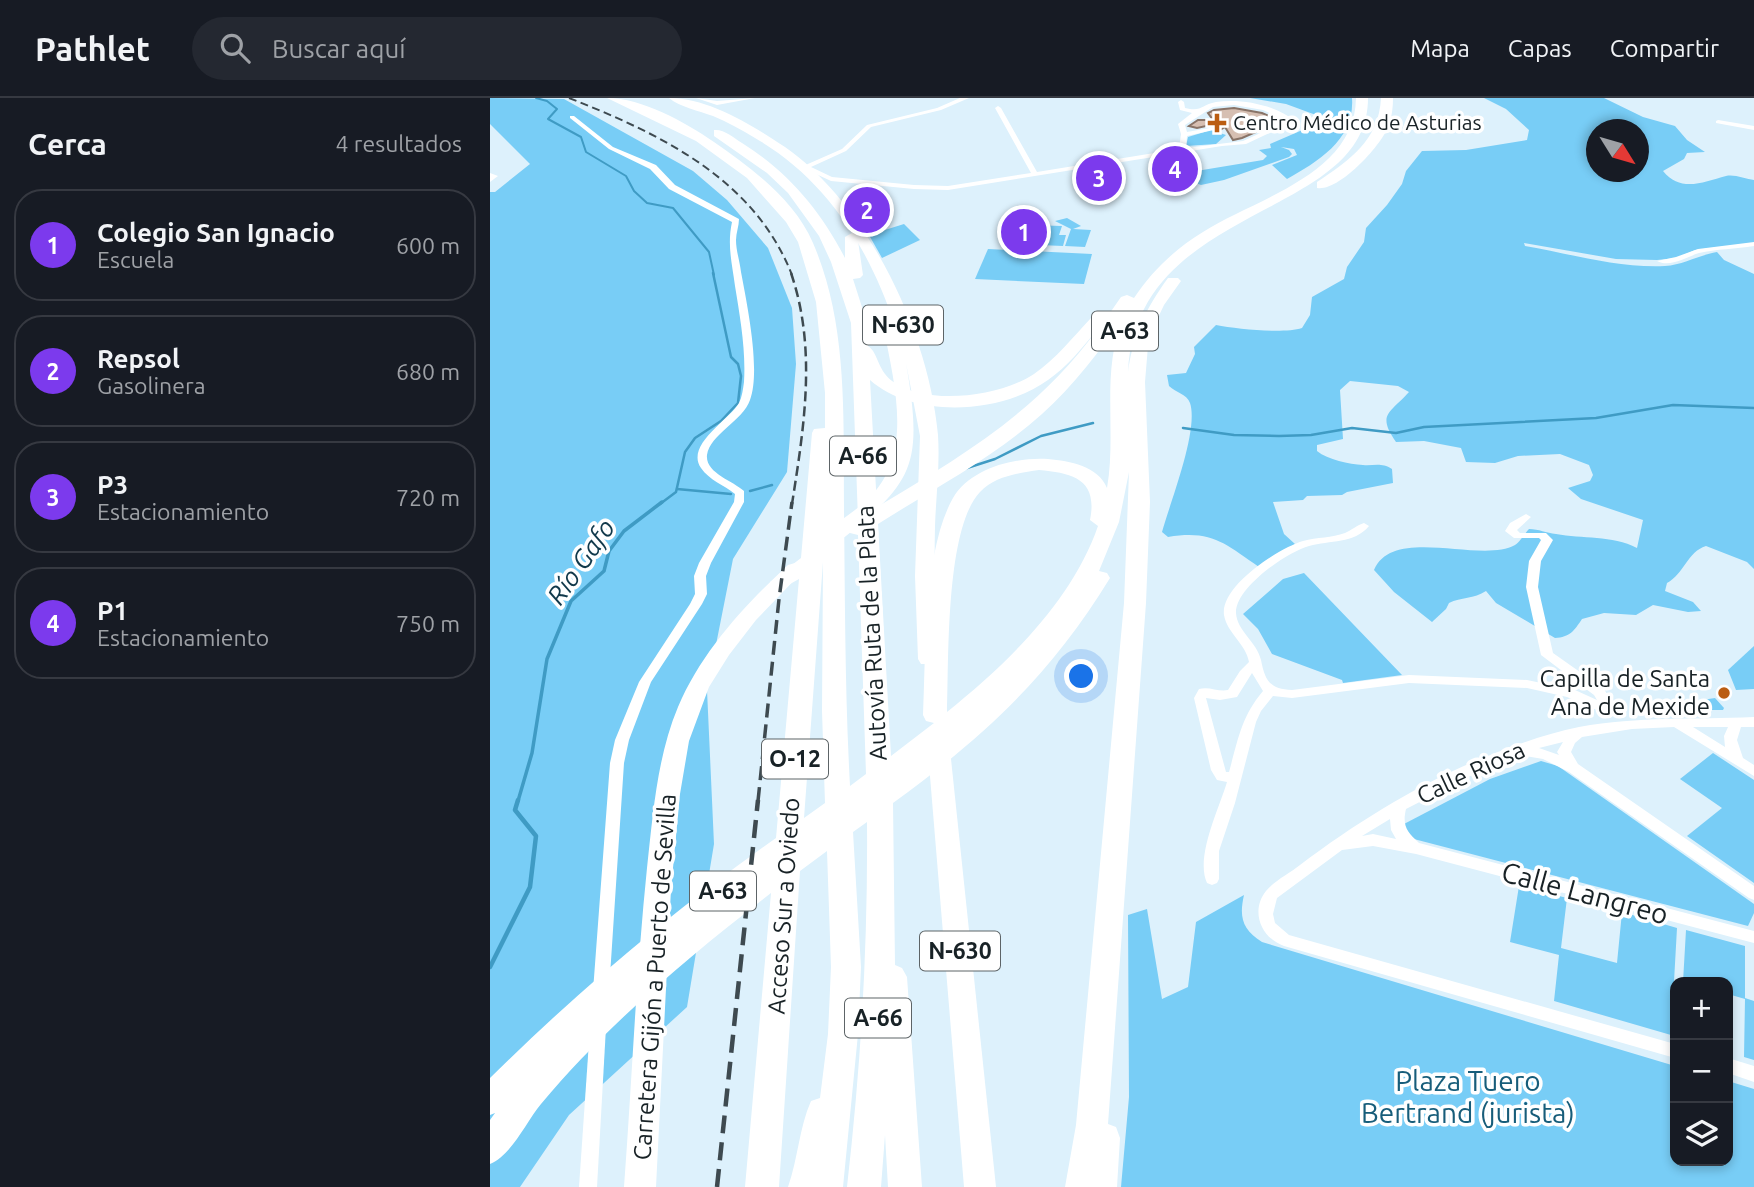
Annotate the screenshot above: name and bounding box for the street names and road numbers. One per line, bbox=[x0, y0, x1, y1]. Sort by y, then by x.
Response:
road number: N-630 bbox=[863, 306, 943, 344]
road number: A-63 bbox=[1092, 312, 1158, 350]
road number: A-66 bbox=[830, 436, 896, 476]
street label: Autovía Ruta de la Plata bbox=[851, 505, 892, 761]
street label: Calle Riosa bbox=[1413, 736, 1529, 809]
road number: O-12 bbox=[762, 740, 828, 778]
street label: Carretera Gijón a Puerto de Sevilla bbox=[628, 793, 681, 1161]
street label: Acceso Sur a Oviedo bbox=[762, 797, 805, 1015]
street label: Calle Langreo bbox=[1498, 855, 1672, 930]
road number: A-63 bbox=[690, 872, 756, 911]
road number: N-630 bbox=[920, 932, 1000, 971]
road number: A-66 bbox=[845, 998, 911, 1037]

